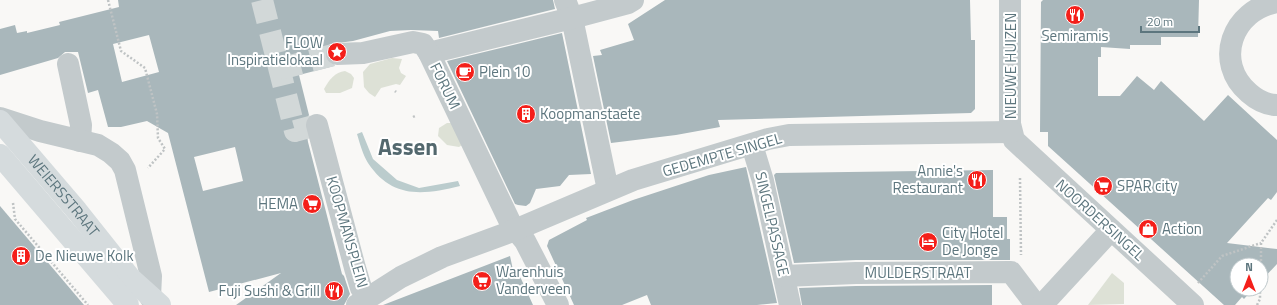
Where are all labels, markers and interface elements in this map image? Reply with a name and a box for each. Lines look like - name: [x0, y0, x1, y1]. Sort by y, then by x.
- restaurant icon: Semiramis: [1064, 4, 1086, 26]
- scale bar: [1141, 8, 1199, 34]
- text: 20 m: [1147, 12, 1173, 31]
- street label: NIEUWE HUIZEN: [999, 13, 1022, 119]
- place label: Semiramis: [1041, 24, 1109, 47]
- place label: FLOW Inspiratielokaal: [227, 31, 323, 71]
- place icon: FLOW Inspiratielokaal: [326, 41, 348, 63]
- street label: FORUM: [424, 59, 467, 113]
- place label: Plein 10: [479, 60, 530, 83]
- cafe icon: Plein 10: [454, 61, 476, 83]
- place label: Koopmanstaete: [540, 102, 640, 125]
- building icon: Koopmanstaete: [515, 103, 537, 125]
- street label: GEDEMPTE SINGEL: [659, 126, 784, 183]
- district label: Assen: [378, 129, 438, 164]
- street label: WEIERSSTRAAT: [22, 149, 105, 242]
- place label: Annie's Restaurant: [893, 159, 964, 199]
- street label: SINGELPASSAGE: [749, 169, 796, 278]
- restaurant icon: Annie's Restaurant: [966, 169, 988, 191]
- street label: KOOPMANSPLEIN: [321, 173, 374, 290]
- street label: NOORDERSINGEL: [1051, 173, 1150, 266]
- place label: SPAR city: [1117, 174, 1177, 197]
- supermarket icon: SPAR city: [1092, 175, 1114, 197]
- place label: HEMA: [258, 192, 298, 215]
- supermarket icon: HEMA: [301, 193, 323, 215]
- place label: Action: [1162, 217, 1202, 240]
- shop icon: Action: [1137, 218, 1159, 240]
- place label: City Hotel De Jonge: [942, 221, 1003, 261]
- hotel icon: City Hotel De Jonge: [917, 231, 939, 253]
- place label: De Nieuwe Kolk: [35, 244, 134, 267]
- building icon: De Nieuwe Kolk: [10, 245, 32, 267]
- north arrow: [1229, 257, 1269, 297]
- text: N: [1245, 259, 1253, 275]
- place label: Warenhuis Vanderveen: [496, 260, 571, 300]
- street label: MULDERSTRAAT: [865, 261, 972, 284]
- supermarket icon: Warenhuis Vanderveen: [471, 270, 493, 292]
- place label: Fuji Sushi & Grill: [219, 279, 320, 302]
- restaurant icon: Fuji Sushi & Grill: [323, 280, 345, 302]

